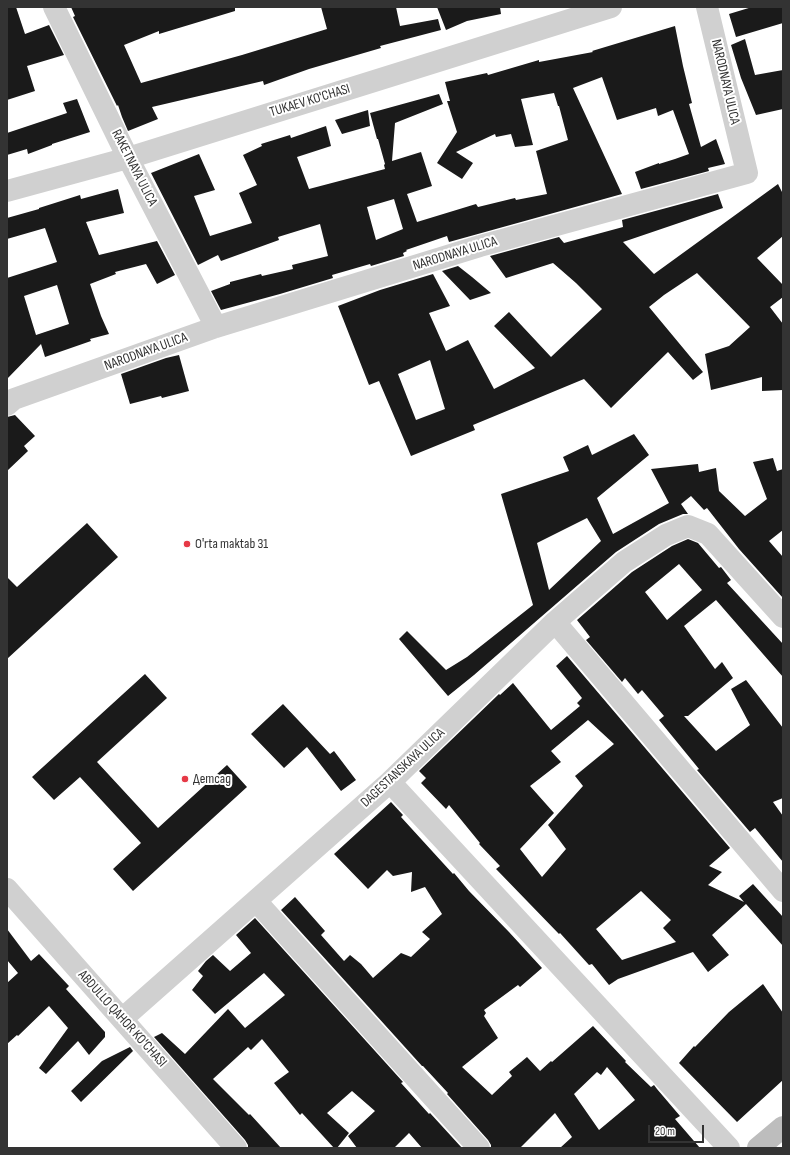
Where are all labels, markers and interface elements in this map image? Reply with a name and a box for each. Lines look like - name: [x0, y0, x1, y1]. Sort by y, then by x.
- street label: NARODNAYA ULICA: [707, 38, 743, 126]
- street label: TUKAEV KO'CHASI: [268, 81, 352, 121]
- street label: RAKETNAYA ULICA: [107, 127, 161, 209]
- street label: NARODNAYA ULICA: [411, 233, 499, 275]
- street label: NARODNAYA ULICA: [102, 329, 190, 375]
- place label: O'rta maktab 31: [195, 536, 268, 552]
- marker: O'rta maktab 31: [182, 539, 192, 549]
- street label: DAGESTANSKAYA ULICA: [358, 725, 448, 811]
- place label: Детсад: [193, 771, 231, 787]
- marker: Детсад: [180, 774, 190, 784]
- street label: ABDULLO QAHOR KO'CHASI: [74, 967, 170, 1071]
- scale bar: [650, 1117, 706, 1143]
- text: 20 m: [655, 1124, 675, 1139]

